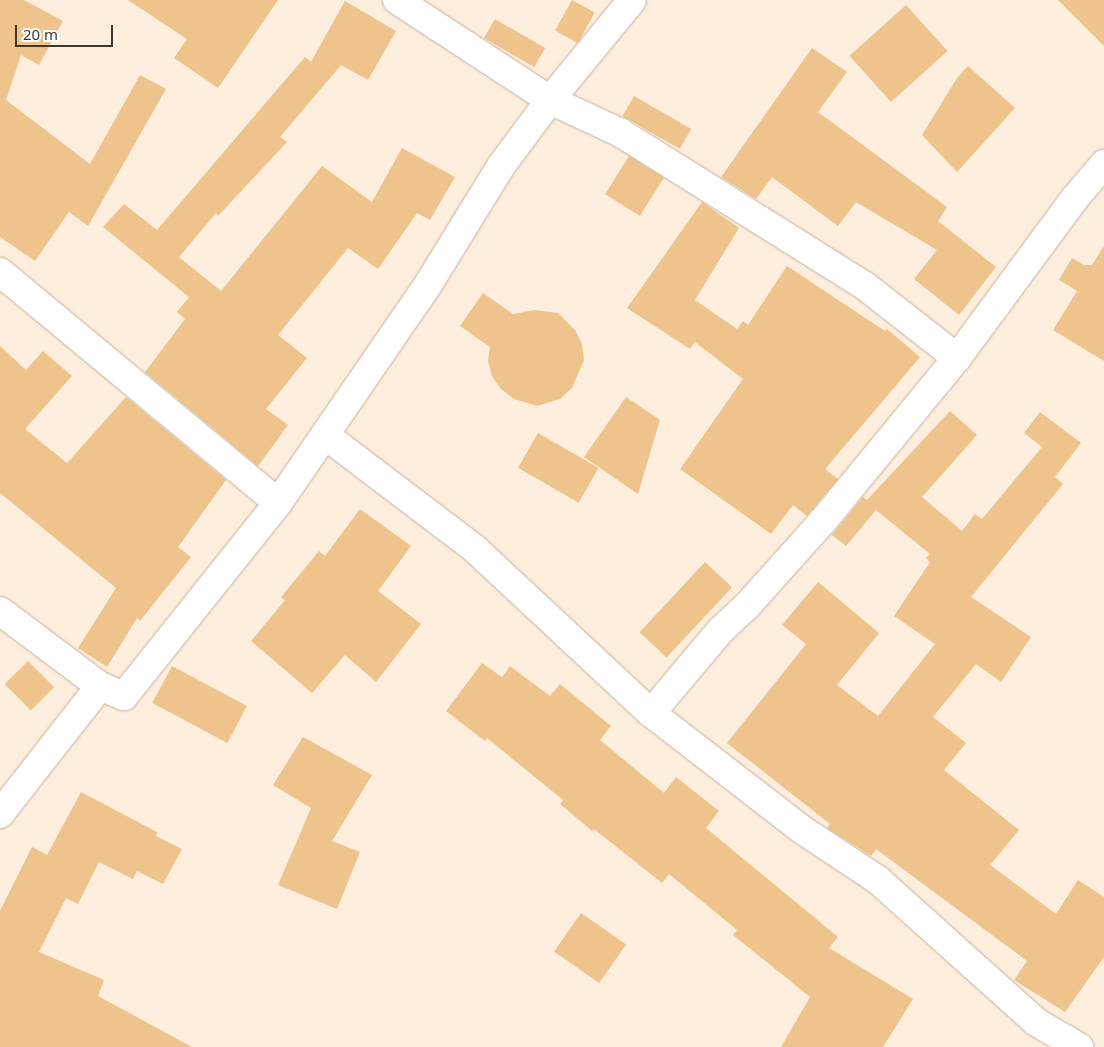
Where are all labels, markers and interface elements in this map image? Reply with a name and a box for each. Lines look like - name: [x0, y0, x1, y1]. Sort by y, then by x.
- scale bar: [18, 15, 115, 47]
- text: 20 m: [23, 24, 58, 44]

